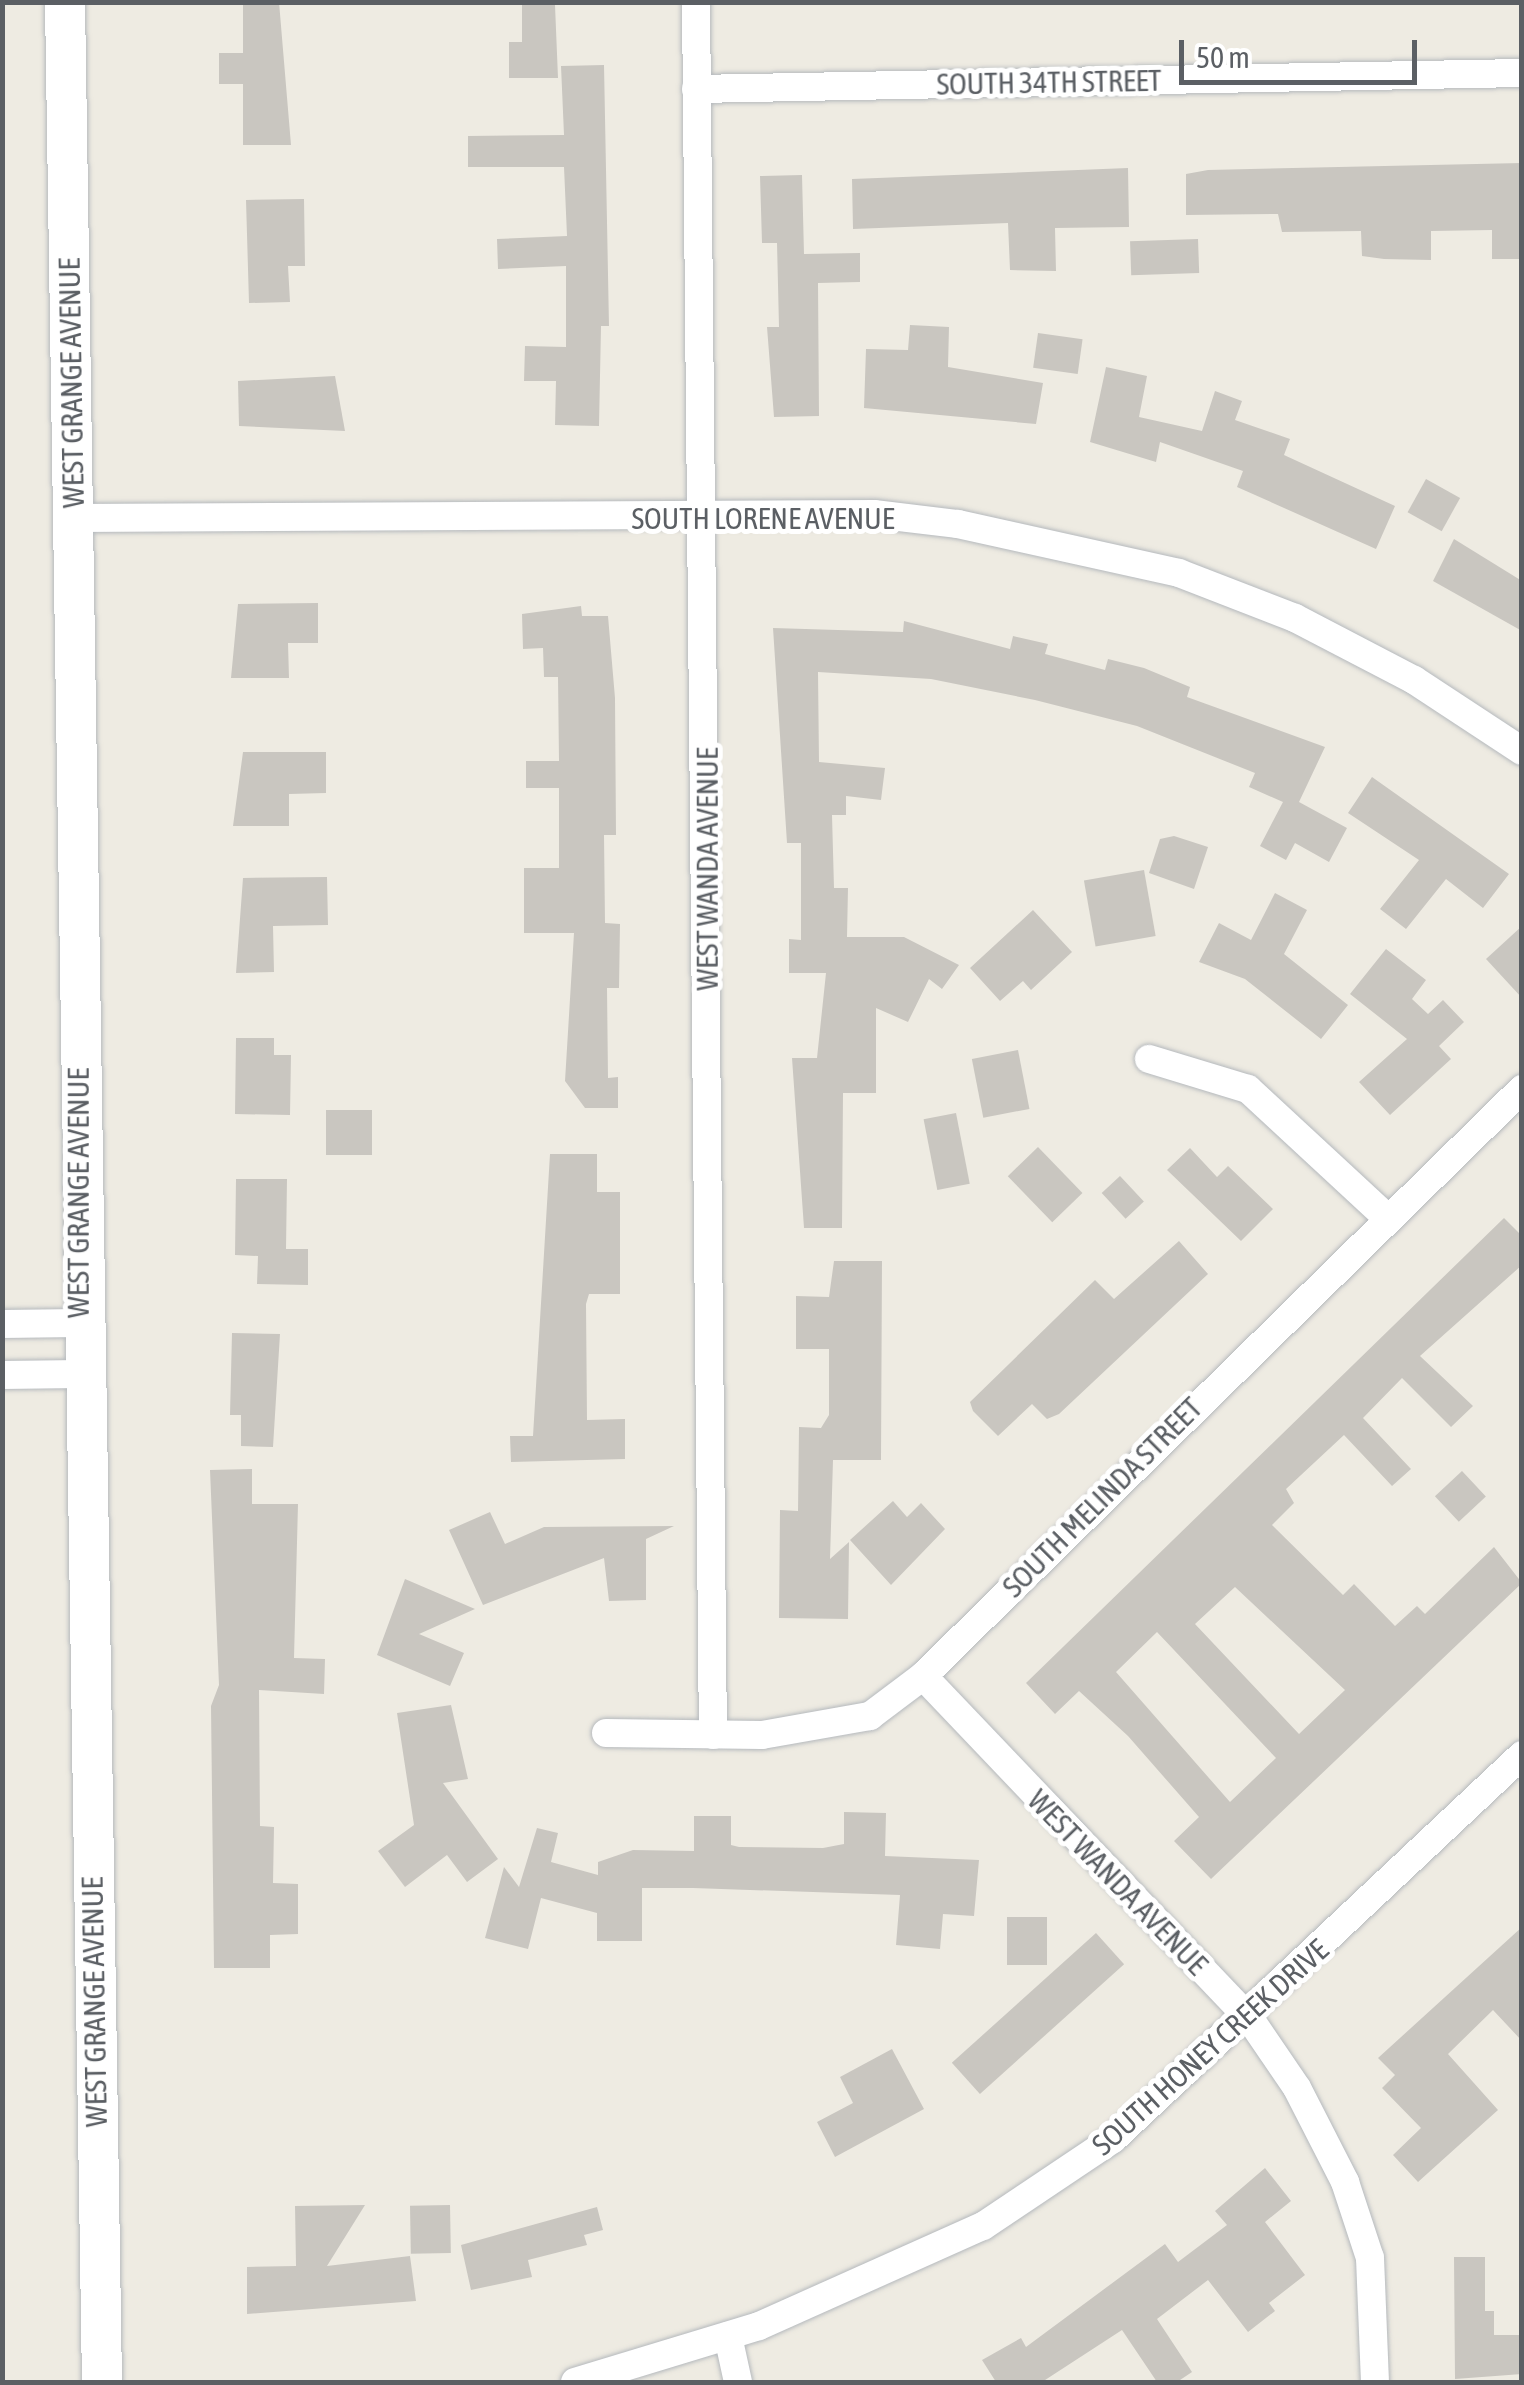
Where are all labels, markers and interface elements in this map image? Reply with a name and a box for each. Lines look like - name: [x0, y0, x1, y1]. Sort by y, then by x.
- scale bar: [1184, 20, 1422, 82]
- text: 50 m: [1196, 40, 1250, 74]
- street label: SOUTH 34TH STREET: [936, 62, 1162, 102]
- street label: WEST GRANGE AVENUE: [51, 258, 91, 508]
- street label: SOUTH LORENE AVENUE: [631, 500, 895, 536]
- street label: WEST WANDA AVENUE: [689, 747, 725, 991]
- street label: WEST GRANGE AVENUE: [60, 1068, 96, 1318]
- street label: SOUTH MELINDA STREET: [995, 1390, 1209, 1604]
- street label: WEST WANDA AVENUE: [1021, 1782, 1215, 1982]
- street label: WEST GRANGE AVENUE: [74, 1877, 114, 2127]
- street label: SOUTH HONEY CREEK DRIVE: [1085, 1932, 1335, 2162]

